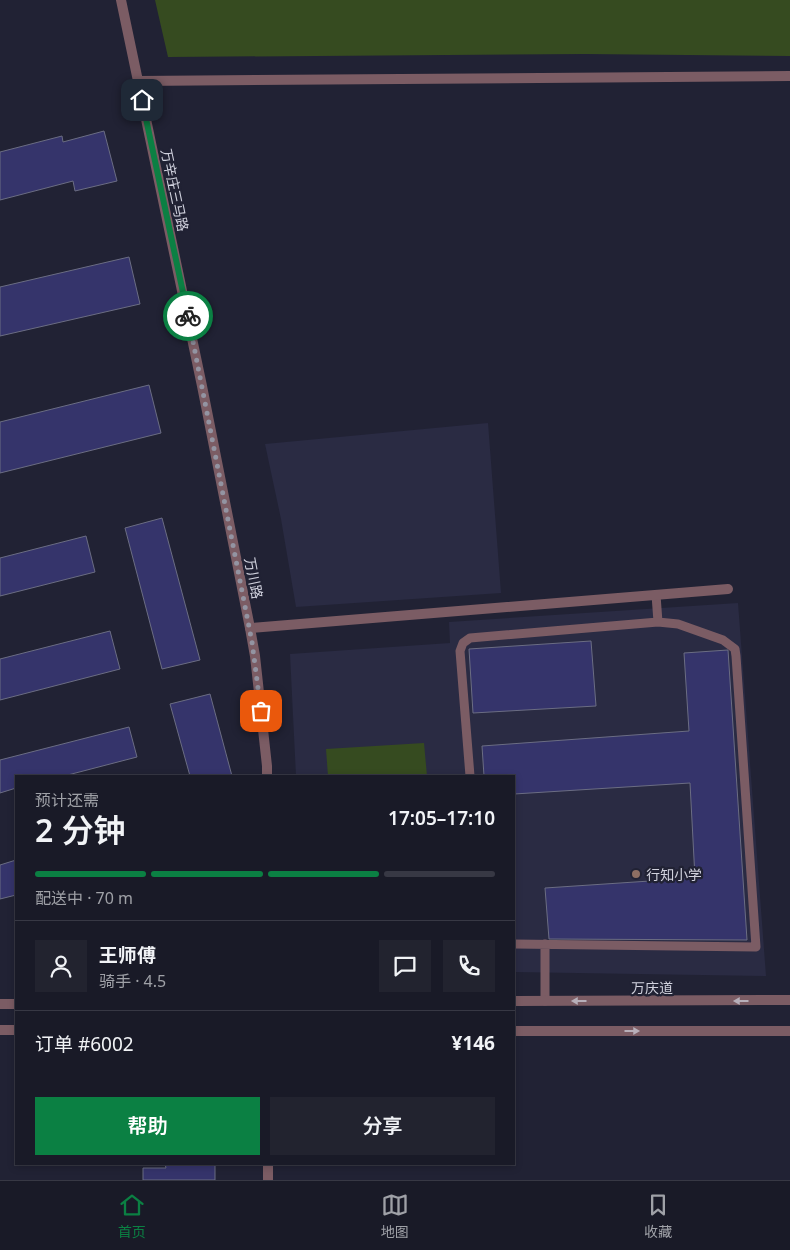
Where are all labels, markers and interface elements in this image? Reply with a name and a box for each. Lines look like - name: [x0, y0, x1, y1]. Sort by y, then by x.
- pin: [121, 79, 163, 121]
- icon: home: [128, 86, 156, 114]
- street label: 万辛庄三马路: [157, 147, 193, 233]
- courier: [163, 291, 213, 341]
- icon: bike: [174, 302, 202, 330]
- street label: 万川路: [241, 556, 267, 600]
- pin: [240, 690, 282, 732]
- icon: bag: [247, 697, 275, 725]
- text: 预计还需: [35, 789, 99, 811]
- text: 17:05–17:10: [388, 805, 495, 831]
- text: 2 分钟: [35, 808, 126, 851]
- place label: 行知小学: [646, 865, 702, 884]
- marker: 行知小学: [630, 868, 642, 880]
- text: 配送中 · 70 m: [35, 887, 133, 909]
- button: person: [35, 940, 87, 992]
- button: chat: [379, 940, 431, 992]
- button: phone: [443, 940, 495, 992]
- text: 王师傅: [99, 942, 156, 968]
- text: 骑手 · 4.5: [99, 970, 166, 992]
- street label: 万庆道: [631, 978, 673, 997]
- one-way arrow: [571, 997, 587, 1005]
- one-way arrow: [733, 997, 749, 1005]
- one-way arrow: [625, 1027, 641, 1035]
- text: ¥146: [452, 1030, 495, 1056]
- text: 订单 #6002: [35, 1031, 134, 1057]
- button: 帮助: [35, 1097, 260, 1155]
- button: 分享: [270, 1097, 495, 1155]
- tab: 首页: [118, 1191, 146, 1241]
- tab: 地图: [381, 1191, 409, 1241]
- tab: 收藏: [644, 1191, 672, 1241]

